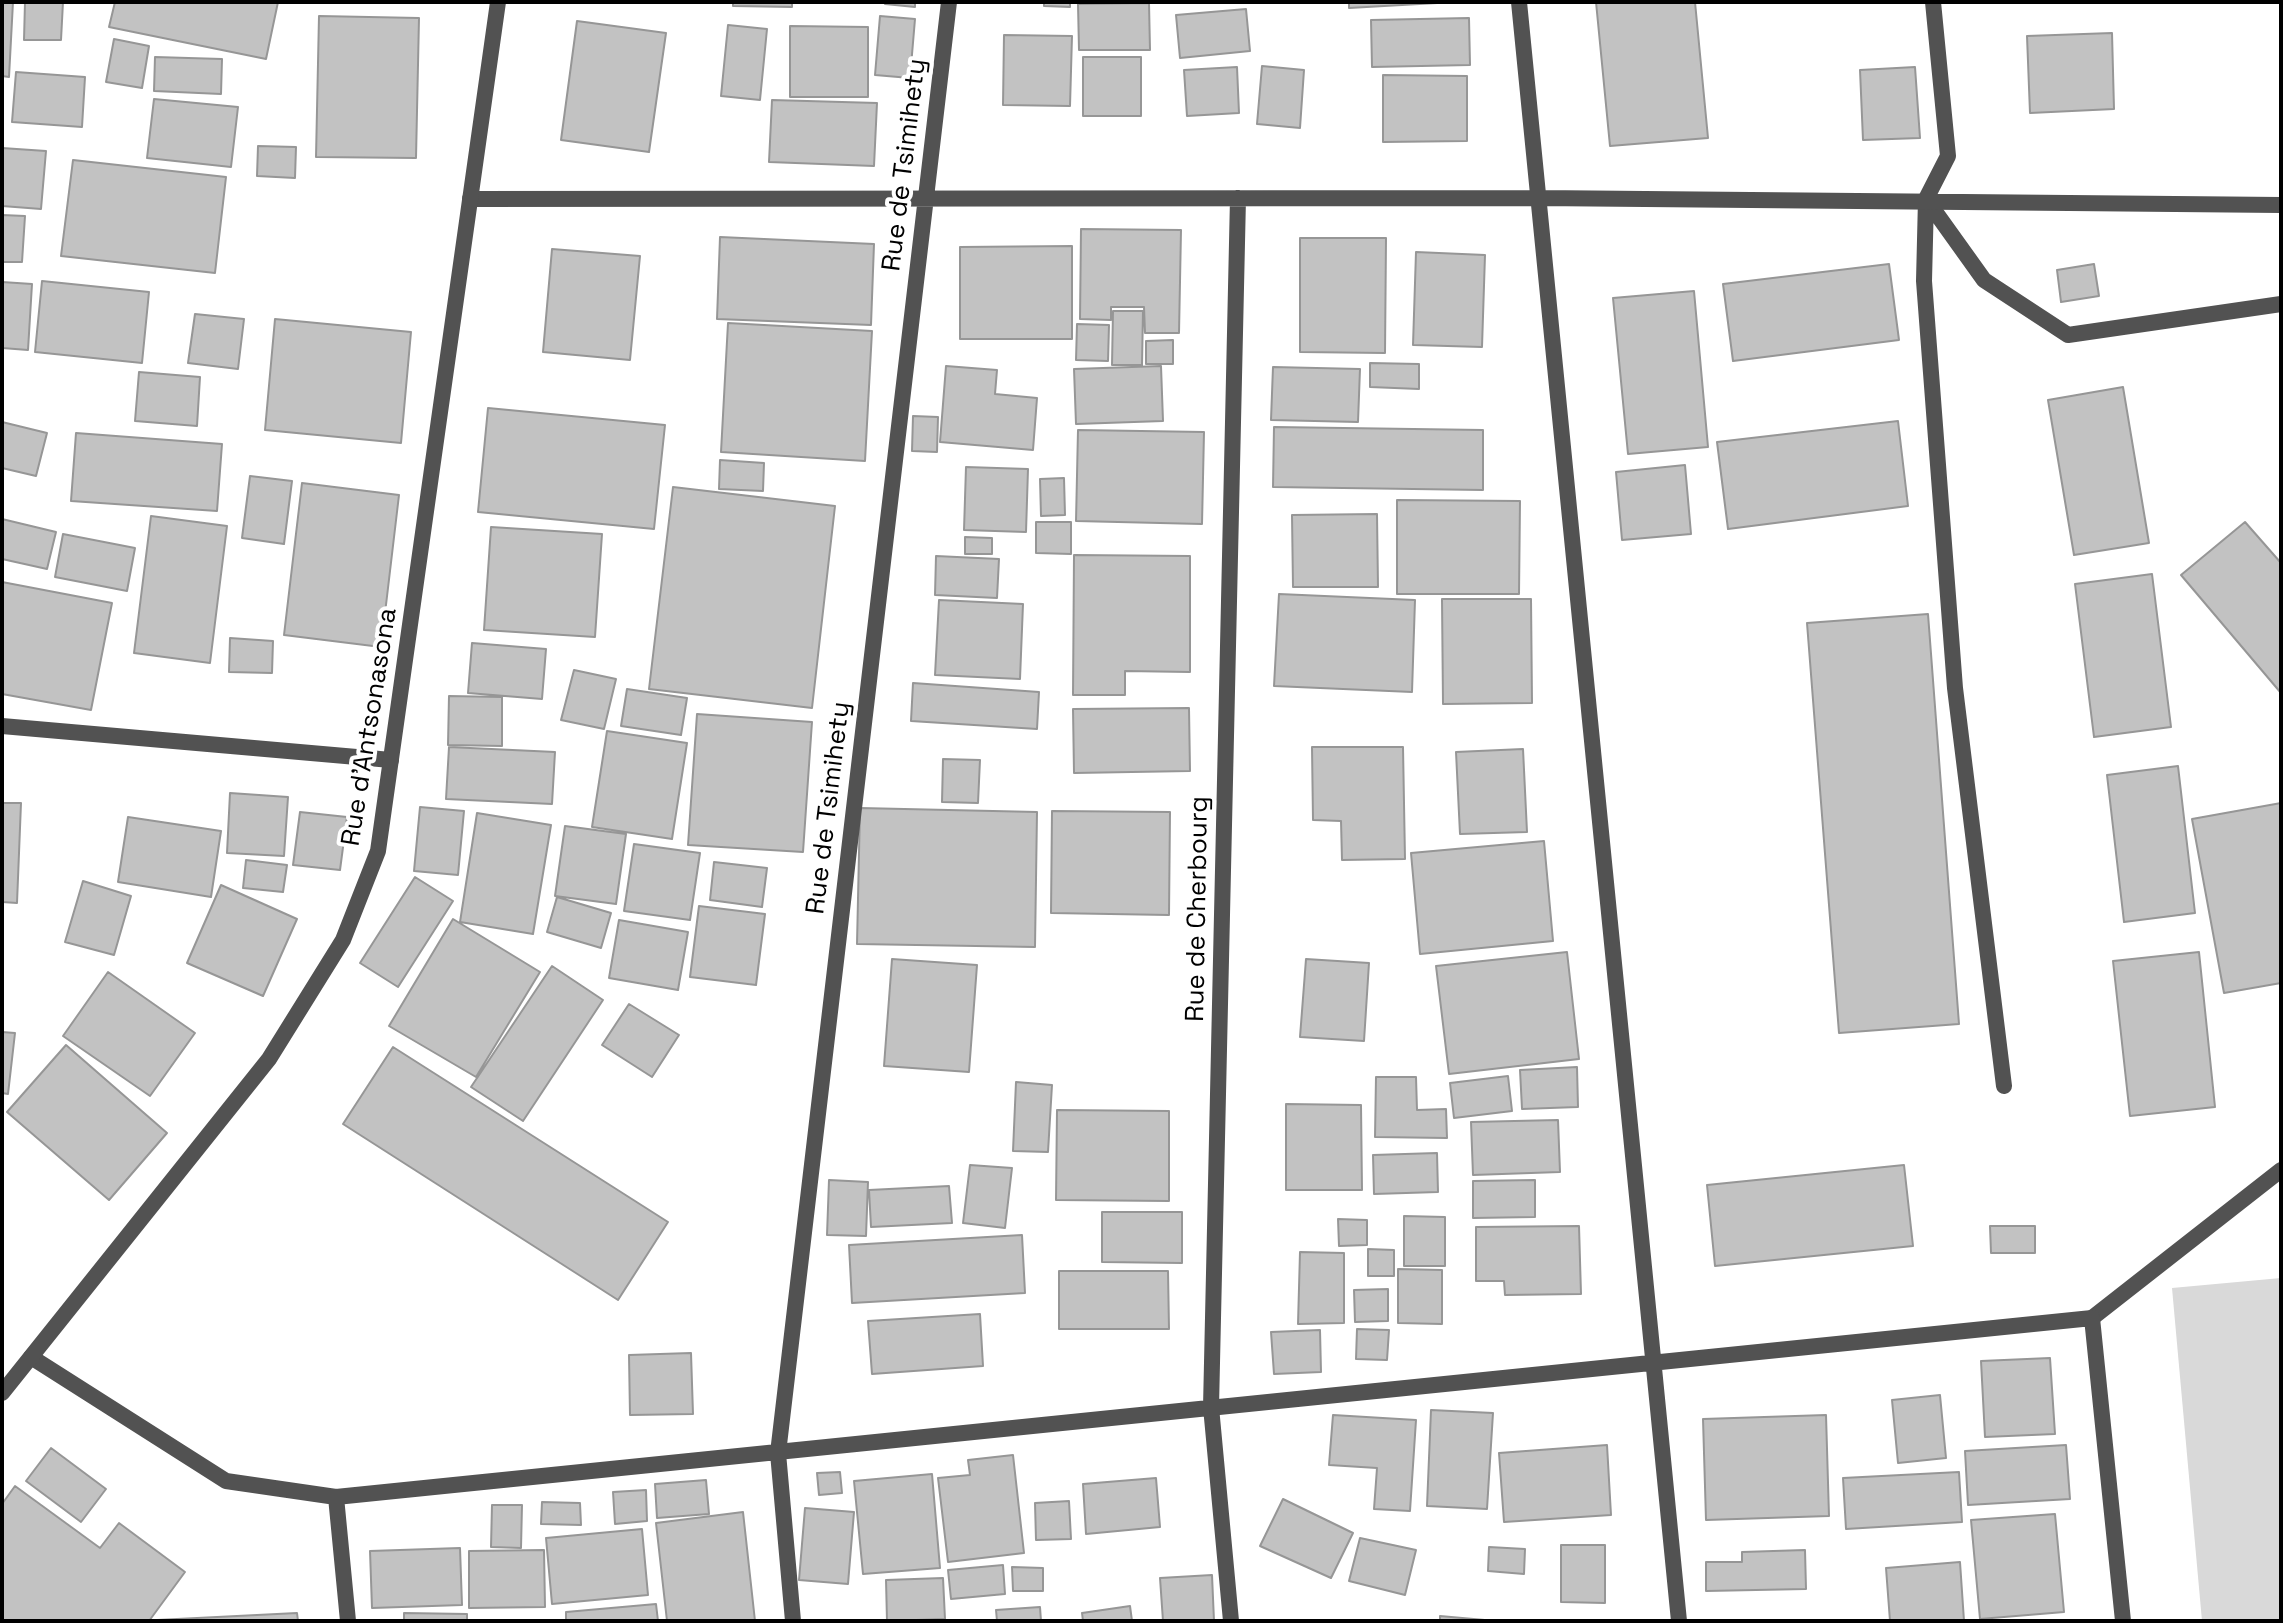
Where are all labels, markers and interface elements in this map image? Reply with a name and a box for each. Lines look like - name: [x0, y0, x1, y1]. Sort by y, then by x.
- street label: Rue de Tsimihety: [876, 57, 934, 273]
- street label: Rue d'Antsonasona: [336, 606, 404, 848]
- street label: Rue de Tsimihety: [800, 700, 858, 916]
- street label: Rue de Cherbourg: [1180, 796, 1216, 1022]

